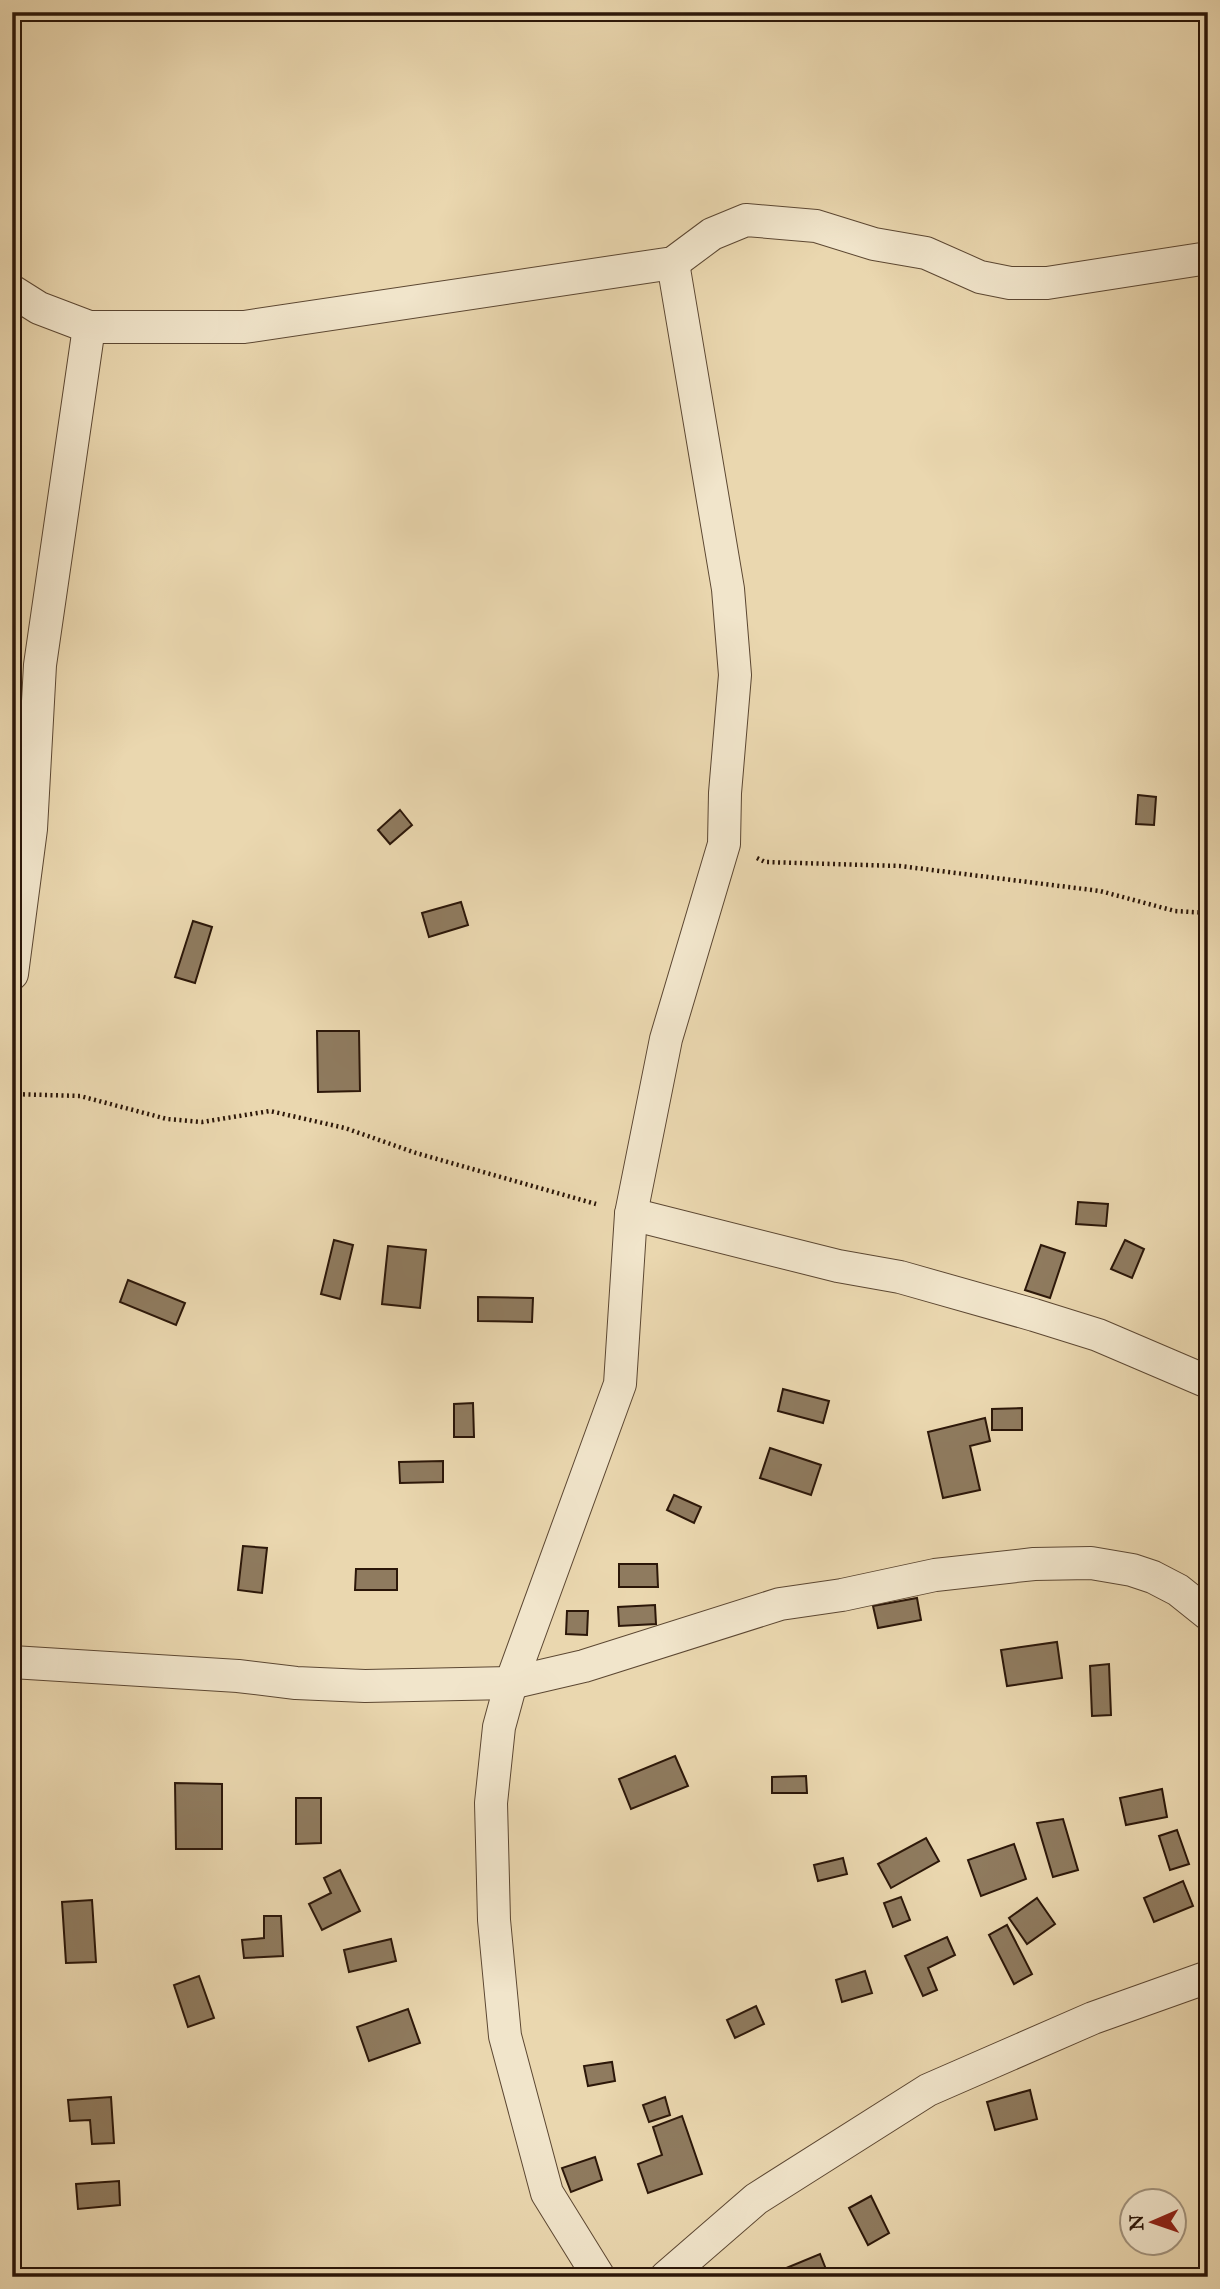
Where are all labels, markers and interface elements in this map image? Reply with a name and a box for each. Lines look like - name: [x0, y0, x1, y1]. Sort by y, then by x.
- north arrow: [1118, 2188, 1188, 2258]
- text: N: [1125, 2214, 1148, 2231]

